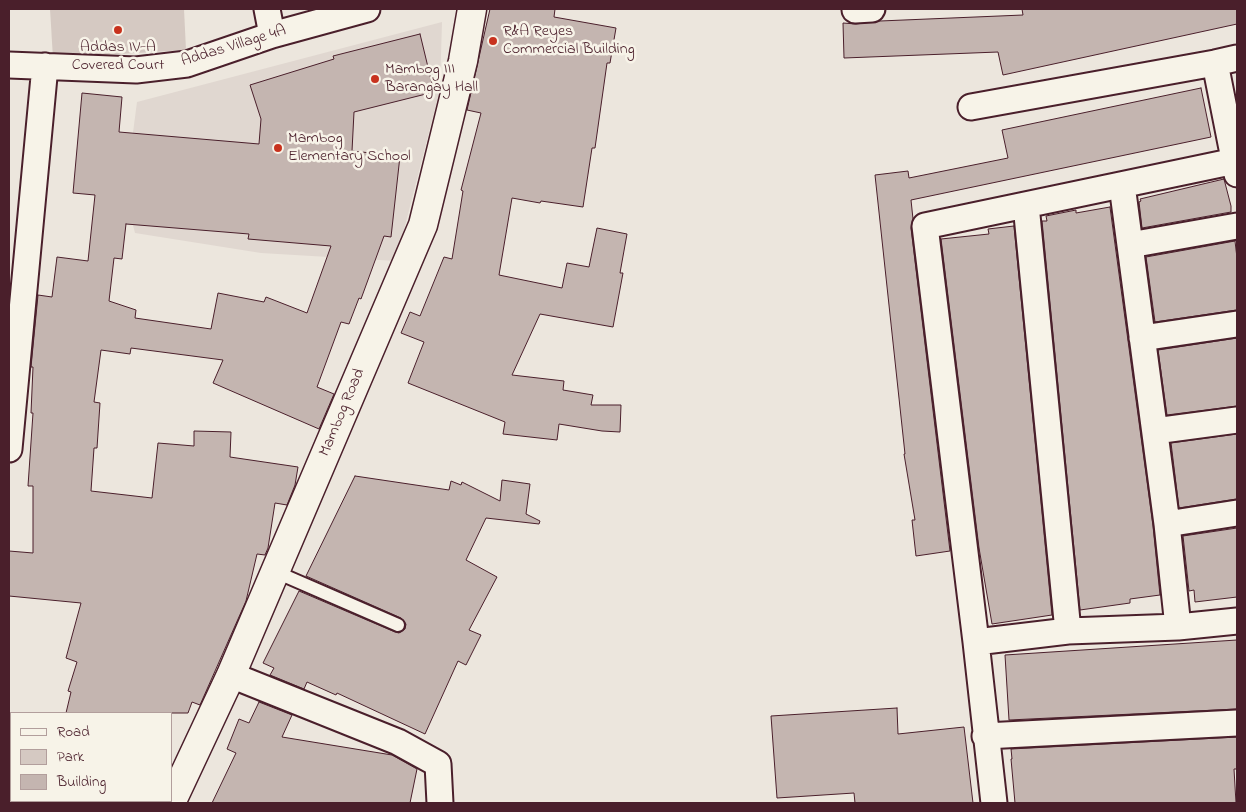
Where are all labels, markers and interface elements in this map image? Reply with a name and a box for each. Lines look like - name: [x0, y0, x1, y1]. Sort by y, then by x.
- street label: Addas Village 4A: [179, 22, 289, 72]
- place label: R&A Reyes Commercial Building: [503, 22, 635, 60]
- marker: Addas IV-A Covered Court: [112, 24, 124, 36]
- marker: R&A Reyes Commercial Building: [487, 35, 499, 47]
- place label: Addas IV-A Covered Court: [72, 38, 164, 76]
- place label: Mambog III Barangay Hall: [385, 60, 478, 98]
- marker: Mambog III Barangay Hall: [369, 73, 381, 85]
- place label: Mambog Elementary School: [288, 129, 411, 167]
- marker: Mambog Elementary School: [272, 142, 284, 154]
- street label: Mambog Road: [316, 366, 370, 460]
- legend: [10, 712, 172, 802]
- text: Road: [57, 721, 90, 743]
- text: Park: [57, 746, 84, 768]
- text: Building: [57, 771, 106, 793]

